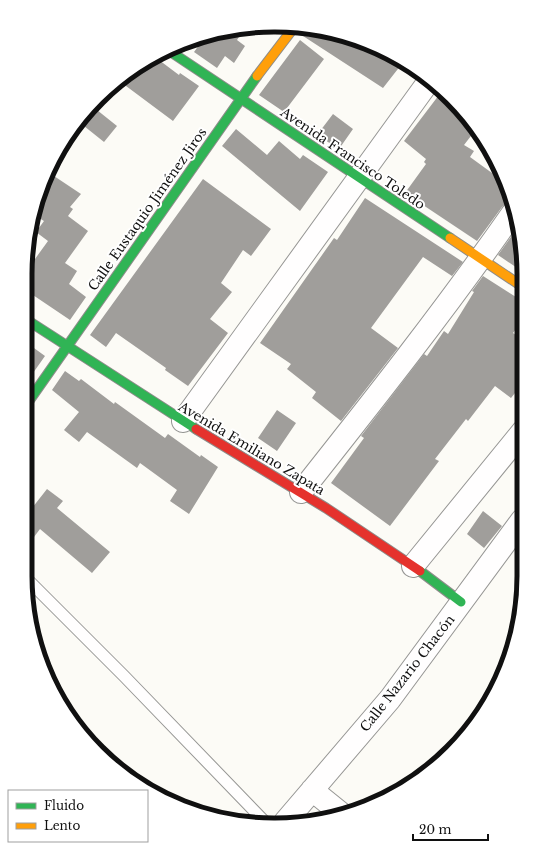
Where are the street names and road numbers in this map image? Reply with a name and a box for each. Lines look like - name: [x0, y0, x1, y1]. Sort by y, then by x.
- street label: Avenida Francisco Toledo: [276, 103, 428, 213]
- street label: Calle Eustaquio Jiménez Jiros: [84, 124, 210, 294]
- street label: Avenida Emiliano Zapata: [175, 397, 329, 499]
- street label: Calle Nazario Chacón: [356, 611, 458, 735]

